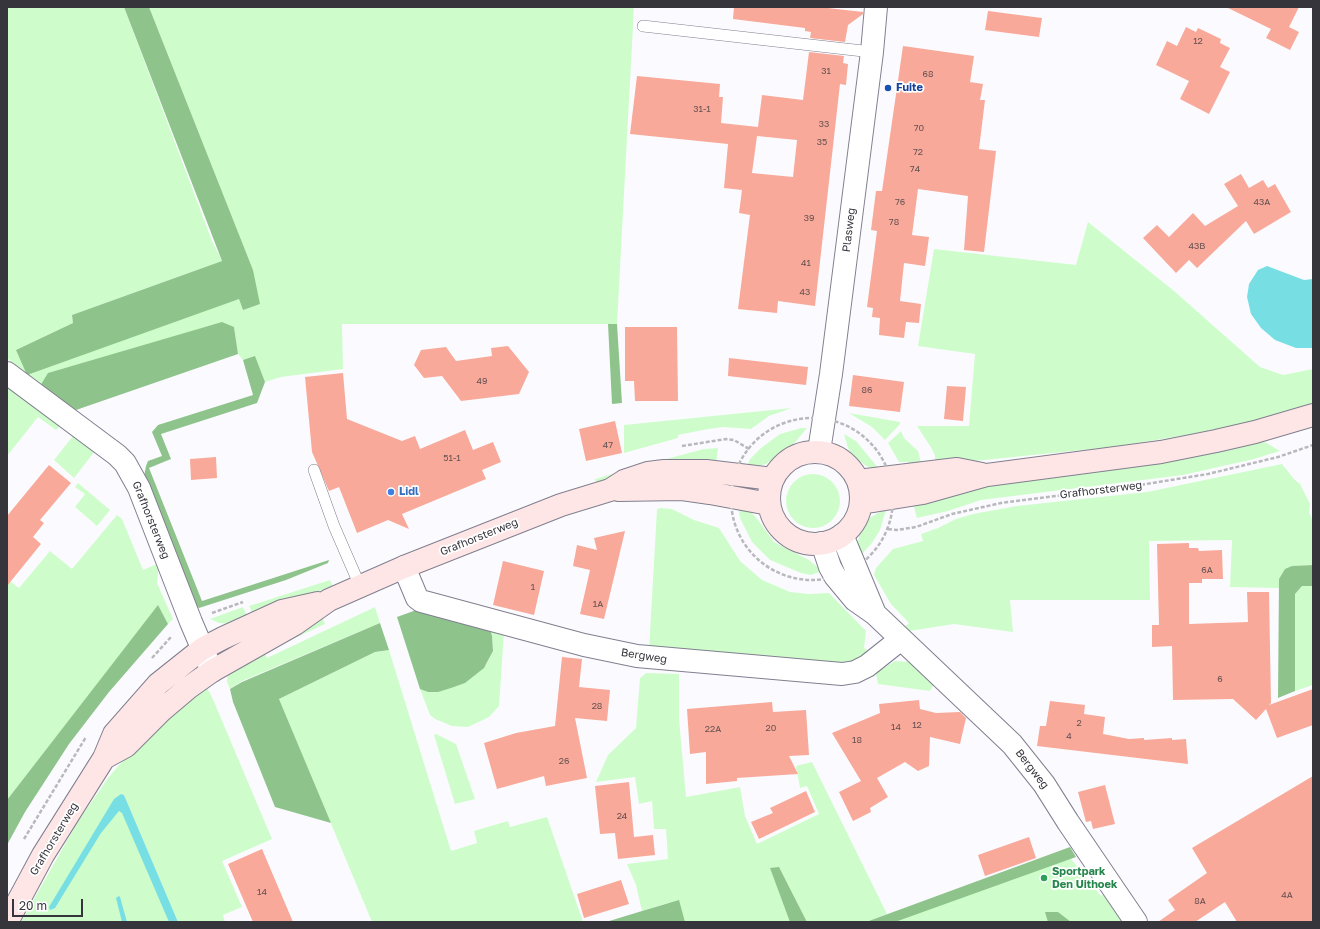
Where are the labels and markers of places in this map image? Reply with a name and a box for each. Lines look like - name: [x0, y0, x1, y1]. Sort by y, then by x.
- place label: Fuite: [896, 81, 923, 95]
- marker: Fuite: [883, 83, 893, 93]
- place label: Lidl: [399, 485, 419, 499]
- marker: Lidl: [386, 487, 396, 497]
- place label: Sportpark Den Uithoek: [1052, 865, 1117, 891]
- marker: Sportpark Den Uithoek: [1039, 873, 1049, 883]

